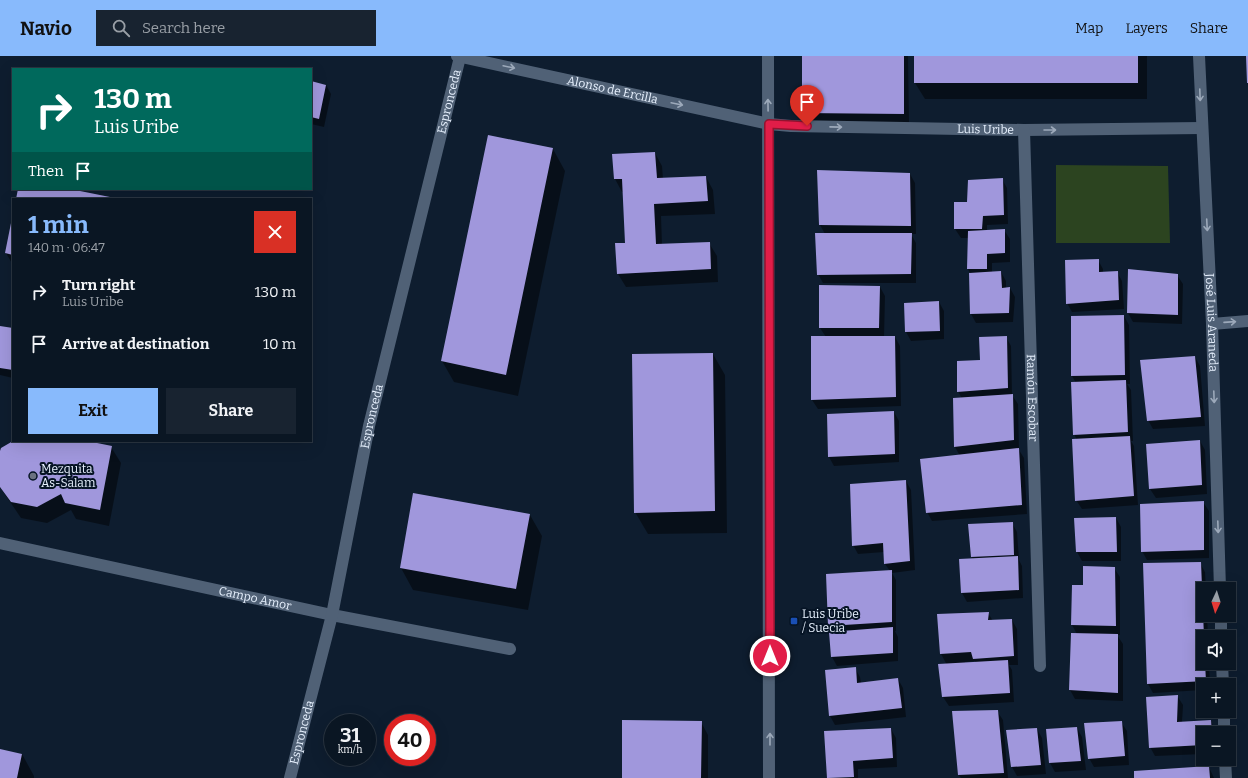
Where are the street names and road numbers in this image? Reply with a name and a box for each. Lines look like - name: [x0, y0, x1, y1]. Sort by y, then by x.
- street label: Espronceda: [434, 68, 464, 135]
- street label: Alonso de Ercilla: [566, 73, 660, 107]
- street label: Luis Uribe: [957, 122, 1014, 137]
- street label: José Luis Araneda: [1203, 272, 1220, 373]
- street label: Ramón Escobar: [1024, 354, 1040, 442]
- street label: Espronceda: [358, 382, 386, 450]
- street label: Campo Amor: [217, 584, 293, 613]
- street label: Espronceda: [287, 698, 317, 766]

